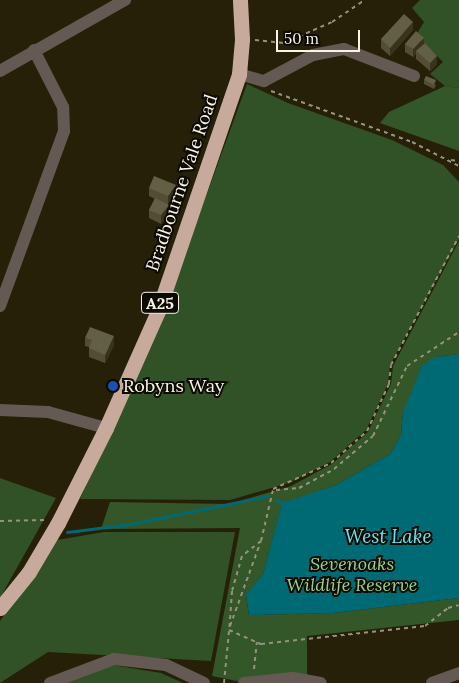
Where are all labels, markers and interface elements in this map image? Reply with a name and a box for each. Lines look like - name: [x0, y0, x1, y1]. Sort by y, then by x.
- scale bar: [279, 20, 363, 52]
- text: 50 m: [284, 29, 319, 48]
- street label: Bradbourne Vale Road: [142, 92, 222, 274]
- road number: A25: [140, 290, 180, 316]
- place label: Robyns Way: [123, 375, 224, 397]
- marker: Robyns Way: [107, 380, 119, 392]
- water label: West Lake: [344, 526, 432, 548]
- park label: Sevenoaks Wildlife Reserve: [287, 554, 417, 596]

